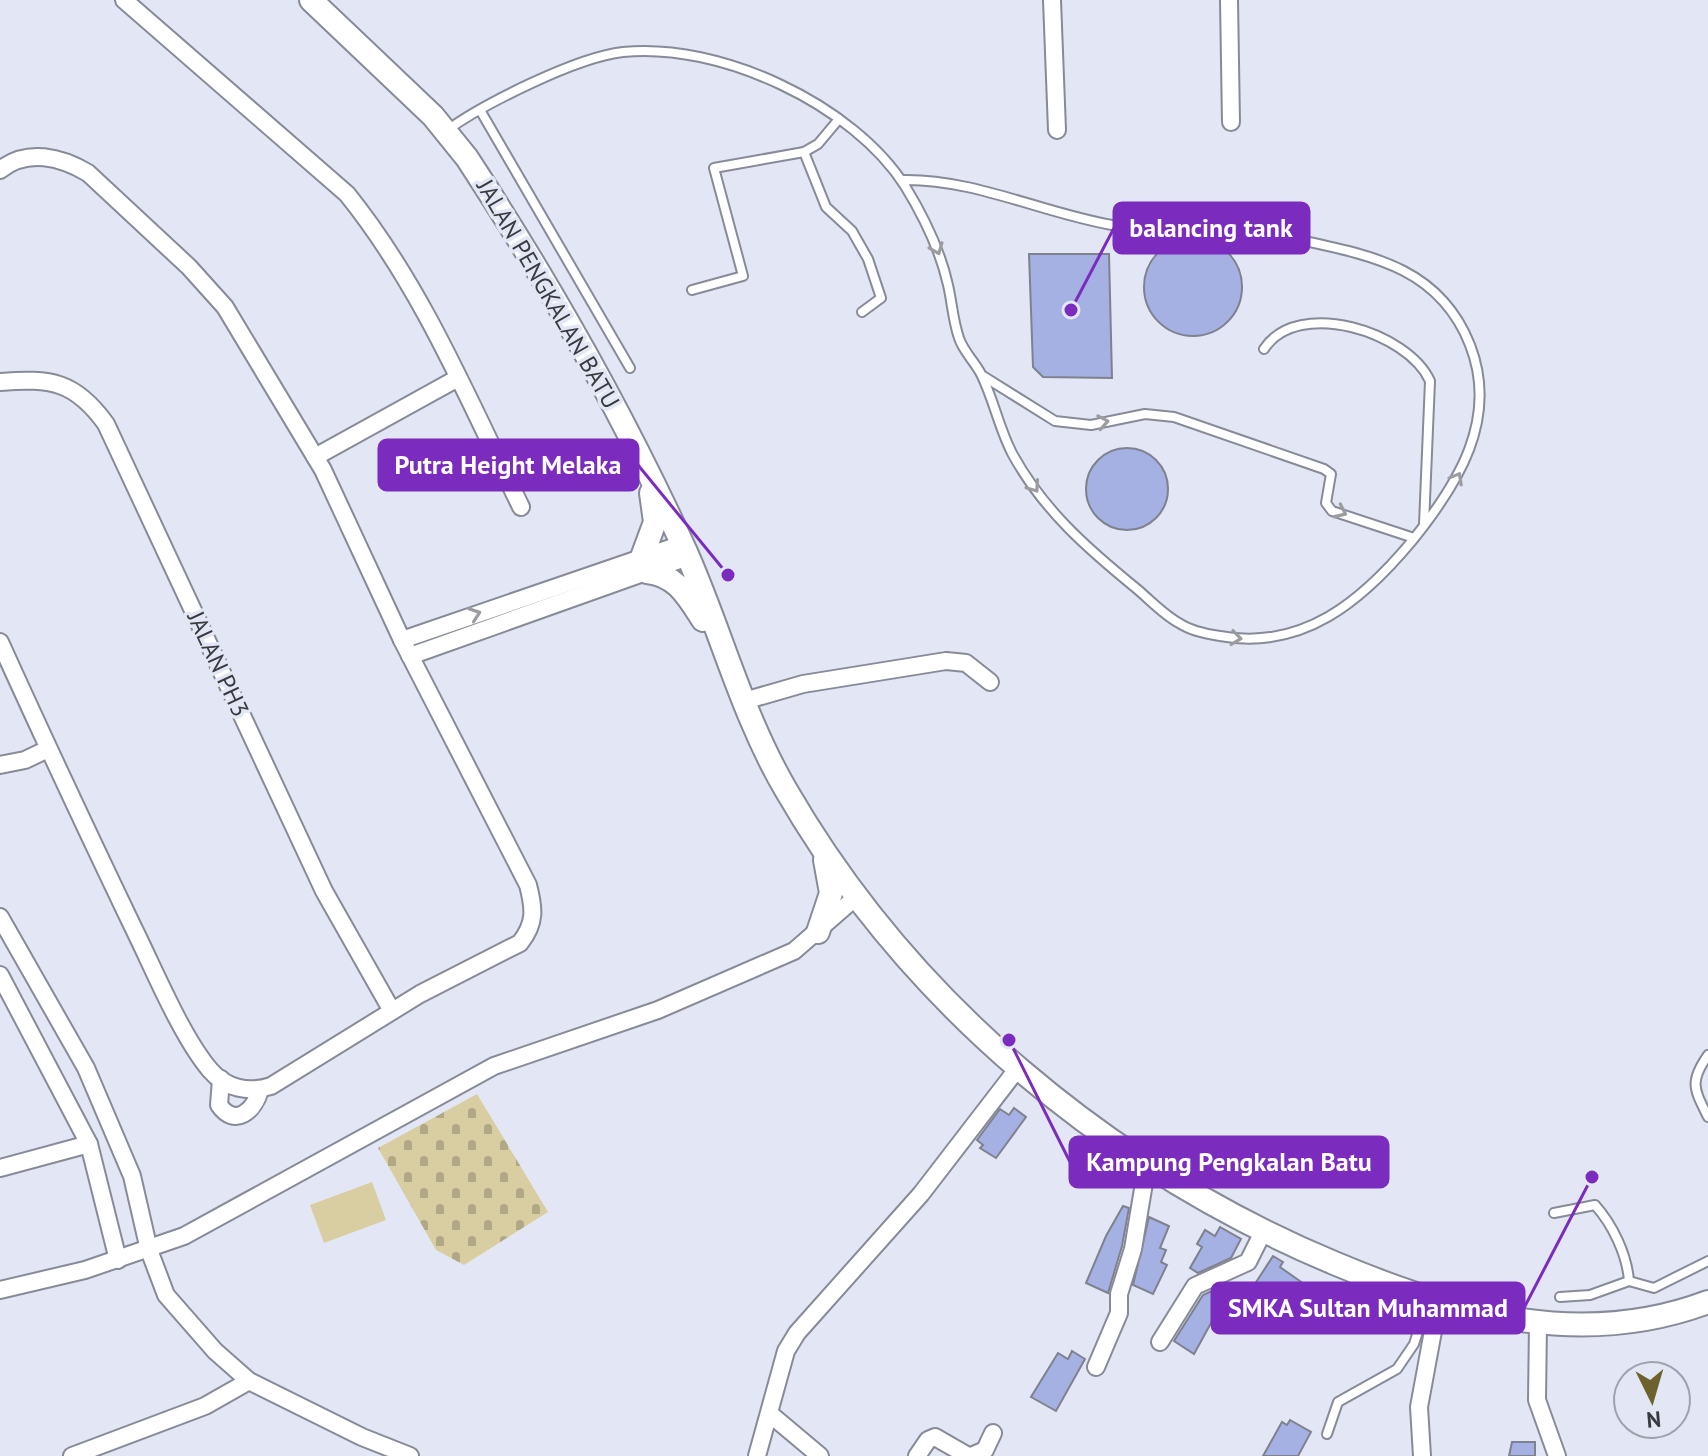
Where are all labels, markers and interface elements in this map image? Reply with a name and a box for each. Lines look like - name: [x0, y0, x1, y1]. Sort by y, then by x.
- street label: JALAN PENGKALAN BATU: [470, 173, 627, 414]
- callout: balancing tank: [1114, 203, 1309, 253]
- text: balancing tank: [1129, 211, 1293, 244]
- one-way arrow: [927, 241, 943, 255]
- one-way arrow: [1096, 415, 1109, 432]
- callout: Putra Height Melaka: [379, 440, 638, 490]
- text: Putra Height Melaka: [395, 448, 621, 481]
- one-way arrow: [1447, 473, 1463, 487]
- one-way arrow: [1024, 478, 1039, 493]
- one-way arrow: [1332, 503, 1347, 519]
- street label: JALAN PH3: [180, 605, 256, 721]
- one-way arrow: [468, 607, 482, 624]
- one-way arrow: [1229, 629, 1243, 646]
- callout: Kampung Pengkalan Batu: [1070, 1137, 1388, 1187]
- text: Kampung Pengkalan Batu: [1086, 1145, 1372, 1178]
- callout: SMKA Sultan Muhammad: [1212, 1283, 1524, 1333]
- text: SMKA Sultan Muhammad: [1228, 1291, 1508, 1324]
- north arrow: [1612, 1360, 1692, 1440]
- text: N: [1645, 1405, 1662, 1435]

